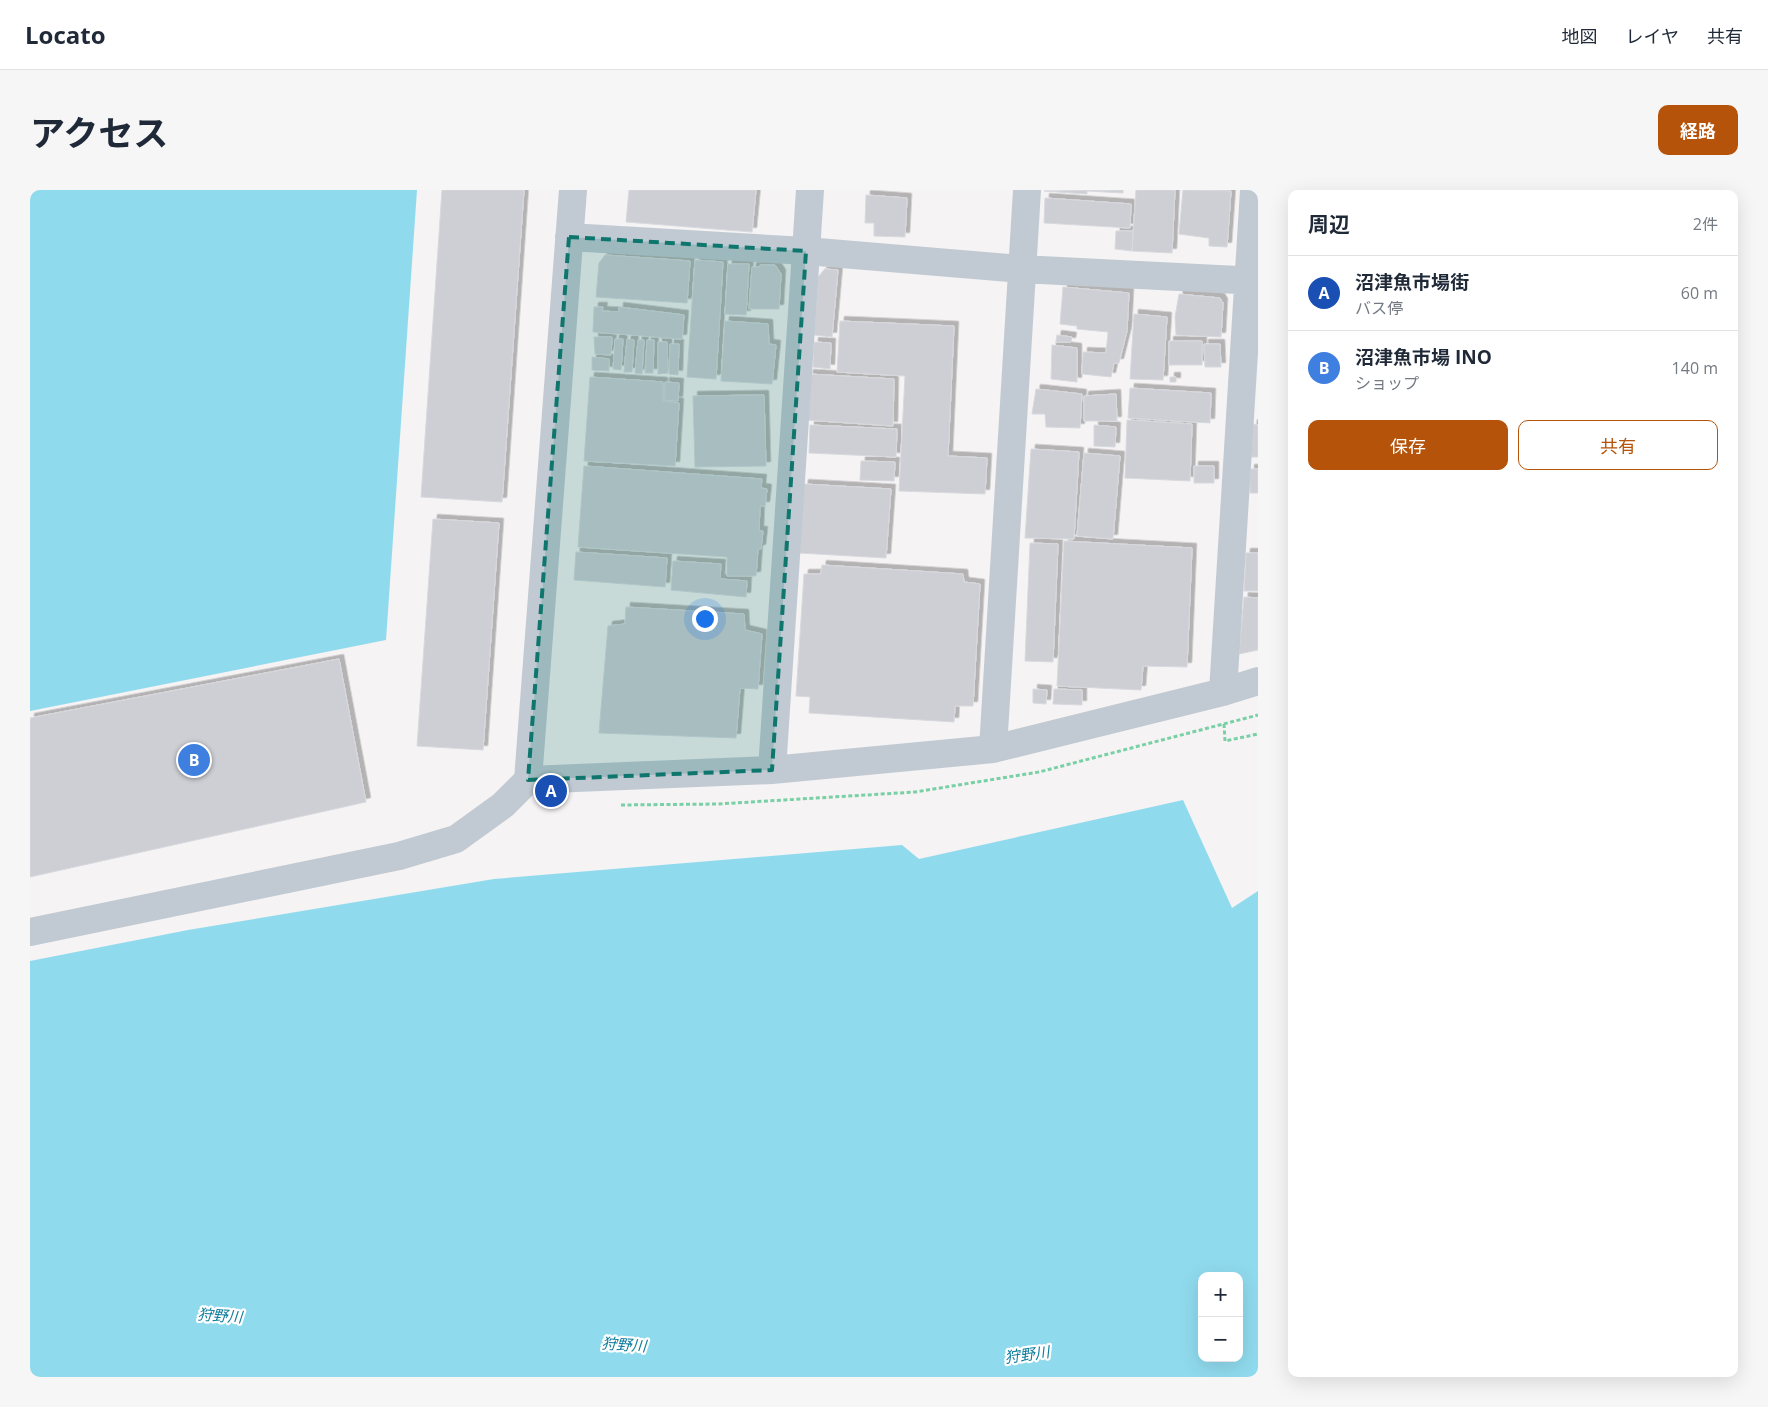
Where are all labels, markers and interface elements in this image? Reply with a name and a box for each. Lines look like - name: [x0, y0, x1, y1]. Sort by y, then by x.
- text: Locato: [25, 18, 106, 51]
- text: 地図: [1562, 24, 1598, 48]
- text: レイヤ: [1626, 24, 1679, 48]
- text: 共有: [1707, 24, 1743, 48]
- button: 経路: [1658, 105, 1738, 155]
- text: アクセス: [30, 109, 168, 156]
- text: 周辺: [1308, 210, 1350, 238]
- text: 2件: [1693, 213, 1718, 235]
- text: 沼津魚市場街: [1355, 269, 1469, 295]
- text: A: [1318, 282, 1330, 304]
- text: 60 m: [1681, 282, 1718, 304]
- text: バス停: [1355, 297, 1403, 319]
- text: 沼津魚市場 INO: [1355, 344, 1492, 370]
- text: B: [1319, 357, 1329, 379]
- text: 140 m: [1672, 357, 1718, 379]
- text: ショップ: [1355, 372, 1419, 394]
- button: 保存: [1308, 420, 1508, 470]
- button: 共有: [1518, 420, 1718, 470]
- your location: [692, 606, 718, 632]
- pin: B: [178, 741, 210, 779]
- pin: A: [535, 772, 567, 810]
- map controls: [1198, 1272, 1243, 1362]
- button: +: [1198, 1272, 1243, 1317]
- water label: 狩野川: [197, 1303, 245, 1327]
- button: −: [1198, 1317, 1243, 1362]
- water label: 狩野川: [601, 1332, 649, 1356]
- water label: 狩野川: [1003, 1341, 1053, 1367]

